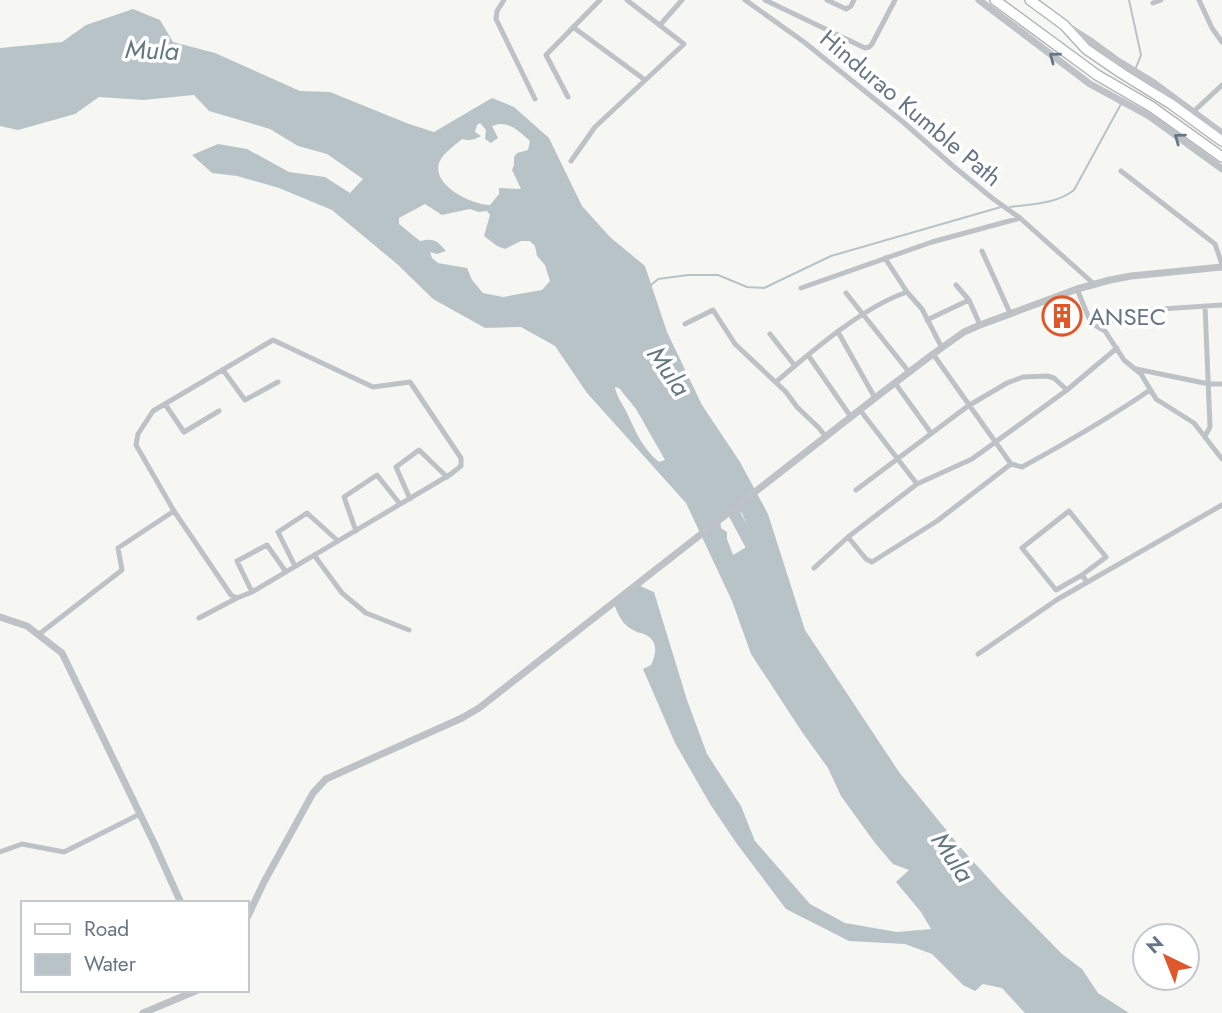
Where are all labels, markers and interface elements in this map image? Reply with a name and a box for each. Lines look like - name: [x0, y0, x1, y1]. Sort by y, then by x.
- street label: Hindurao Kumble Path: [813, 21, 1009, 195]
- water label: Mula: [124, 30, 180, 70]
- one-way arrow: [1050, 52, 1062, 65]
- one-way arrow: [1174, 134, 1186, 146]
- building icon: ANSEC: [1041, 295, 1083, 337]
- place label: ANSEC: [1089, 299, 1166, 334]
- water label: Mula: [638, 338, 700, 404]
- water label: Mula: [922, 824, 984, 890]
- legend: [21, 901, 248, 992]
- text: Road: [84, 914, 129, 944]
- north arrow: [1131, 922, 1201, 992]
- text: N: [1140, 930, 1169, 960]
- text: Water: [84, 949, 137, 979]

